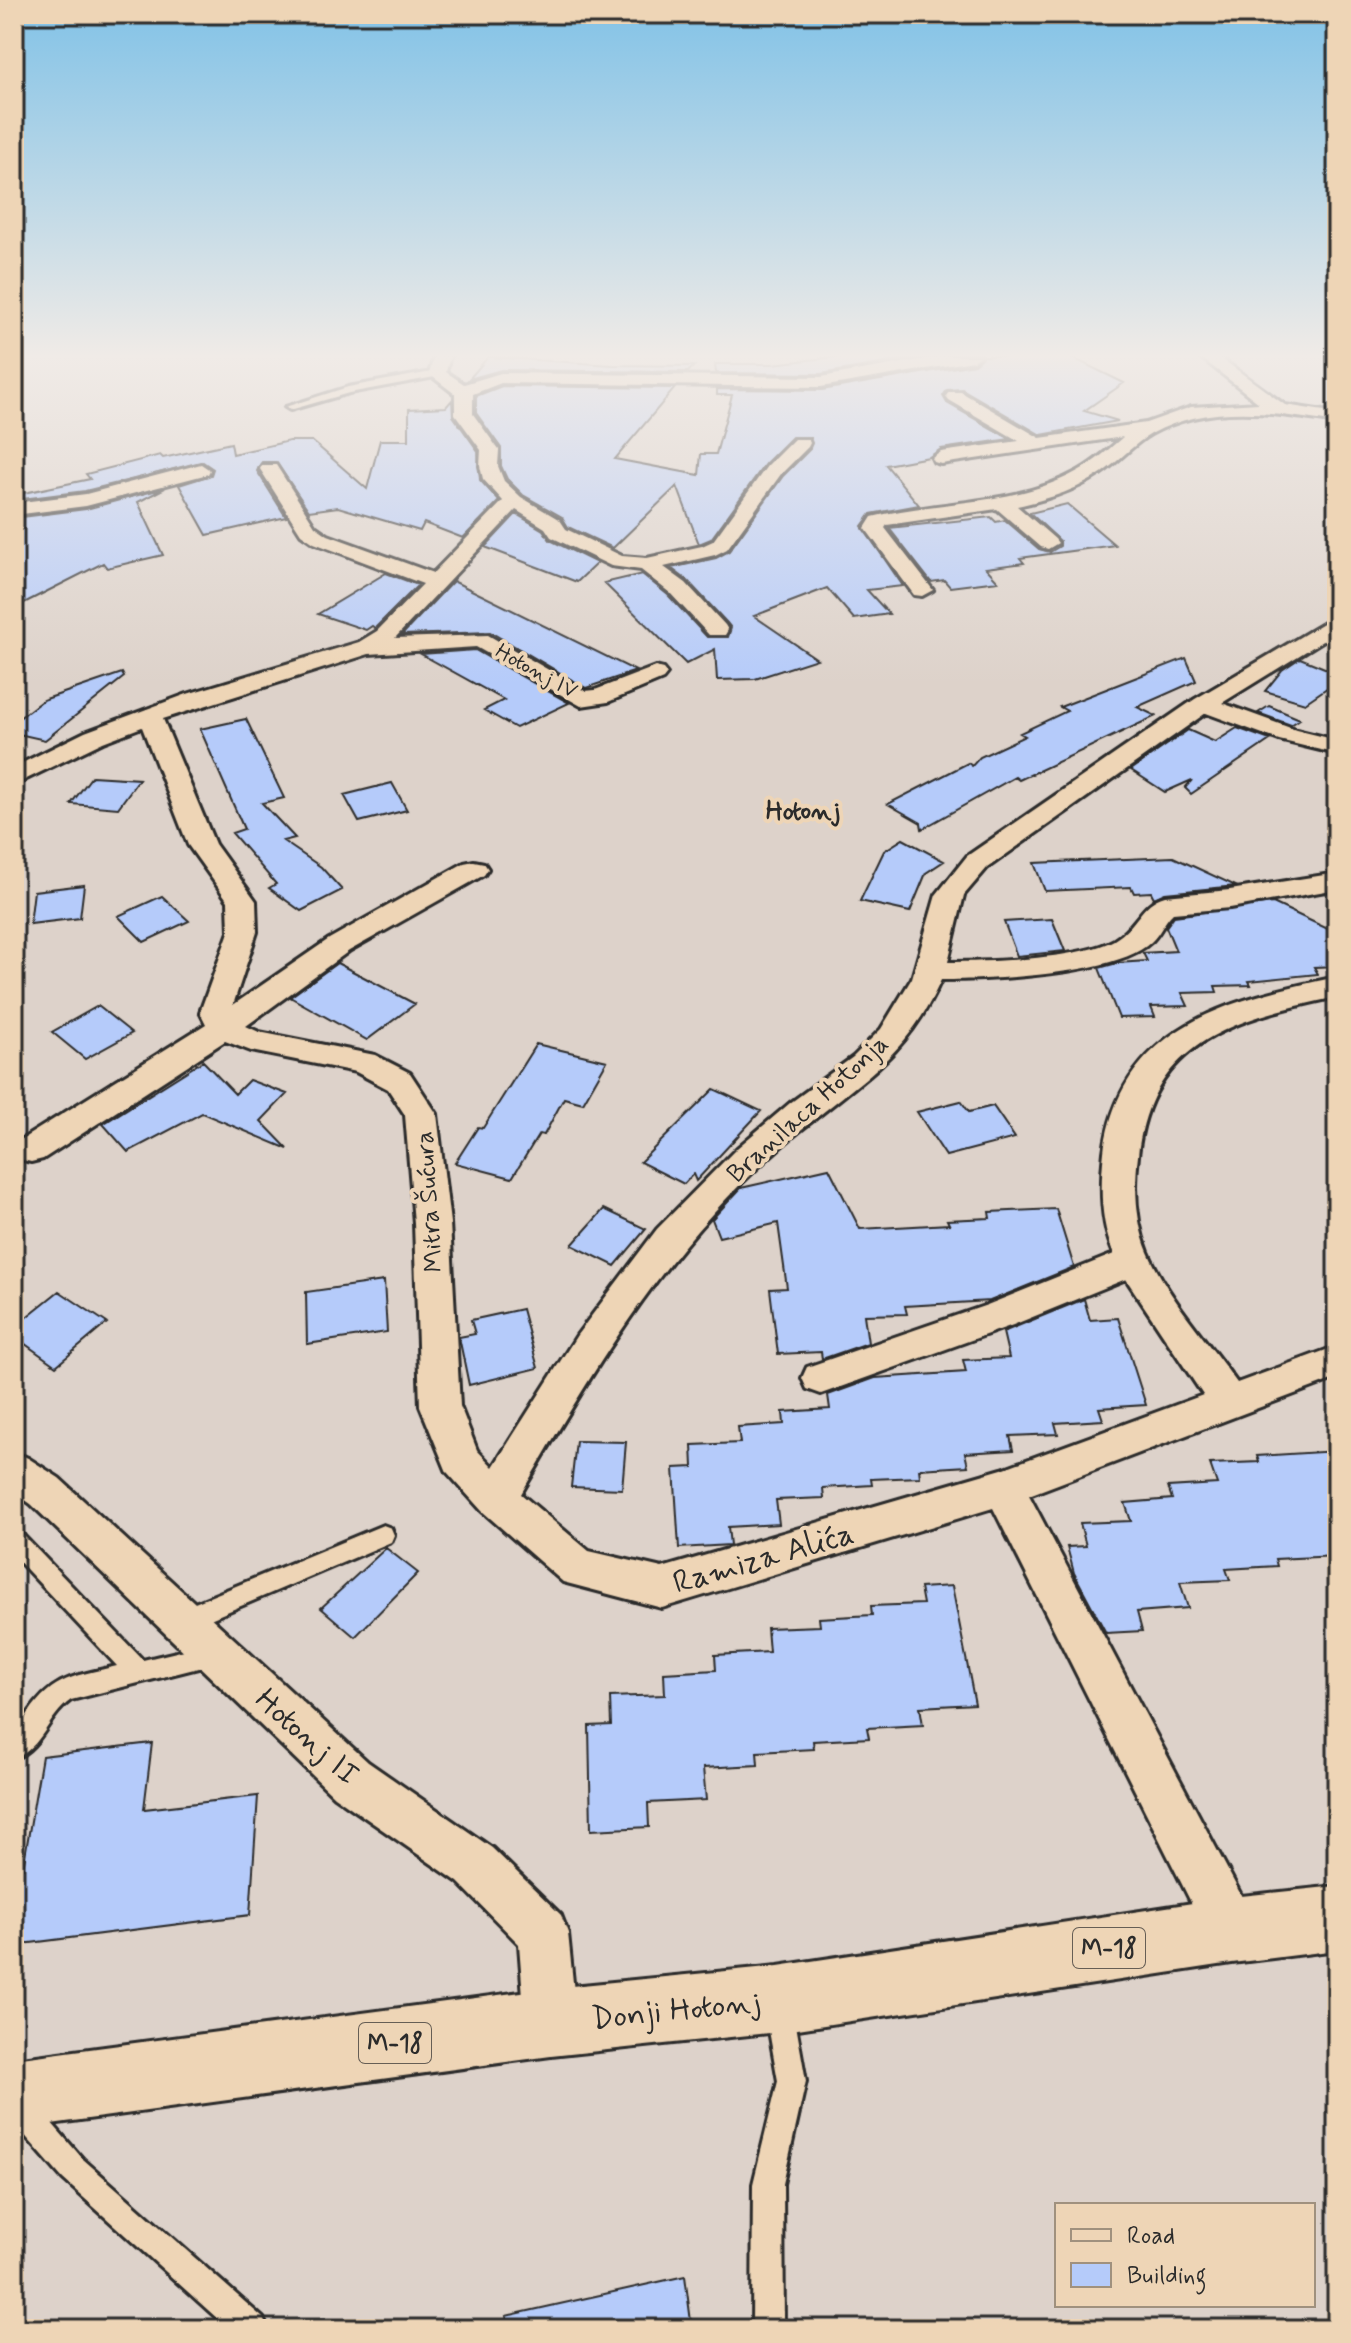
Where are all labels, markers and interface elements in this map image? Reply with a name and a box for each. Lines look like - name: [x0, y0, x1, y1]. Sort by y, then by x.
- street label: Hotonj IV: [490, 638, 582, 706]
- district label: Hotonj: [766, 795, 840, 829]
- street label: Branilaca Hotonja: [720, 1028, 896, 1191]
- street label: Mitra Šućura: [408, 1130, 452, 1274]
- street label: Ramiza Alića: [668, 1513, 859, 1605]
- street label: Hotonj II: [246, 1679, 368, 1796]
- road number: M-18: [1073, 1928, 1145, 1968]
- street label: Donji Hotonj: [589, 1981, 763, 2041]
- road number: M-18: [359, 2023, 431, 2063]
- legend: [1055, 2203, 1315, 2307]
- text: Road: [1127, 2221, 1175, 2252]
- text: Building: [1127, 2261, 1207, 2295]

